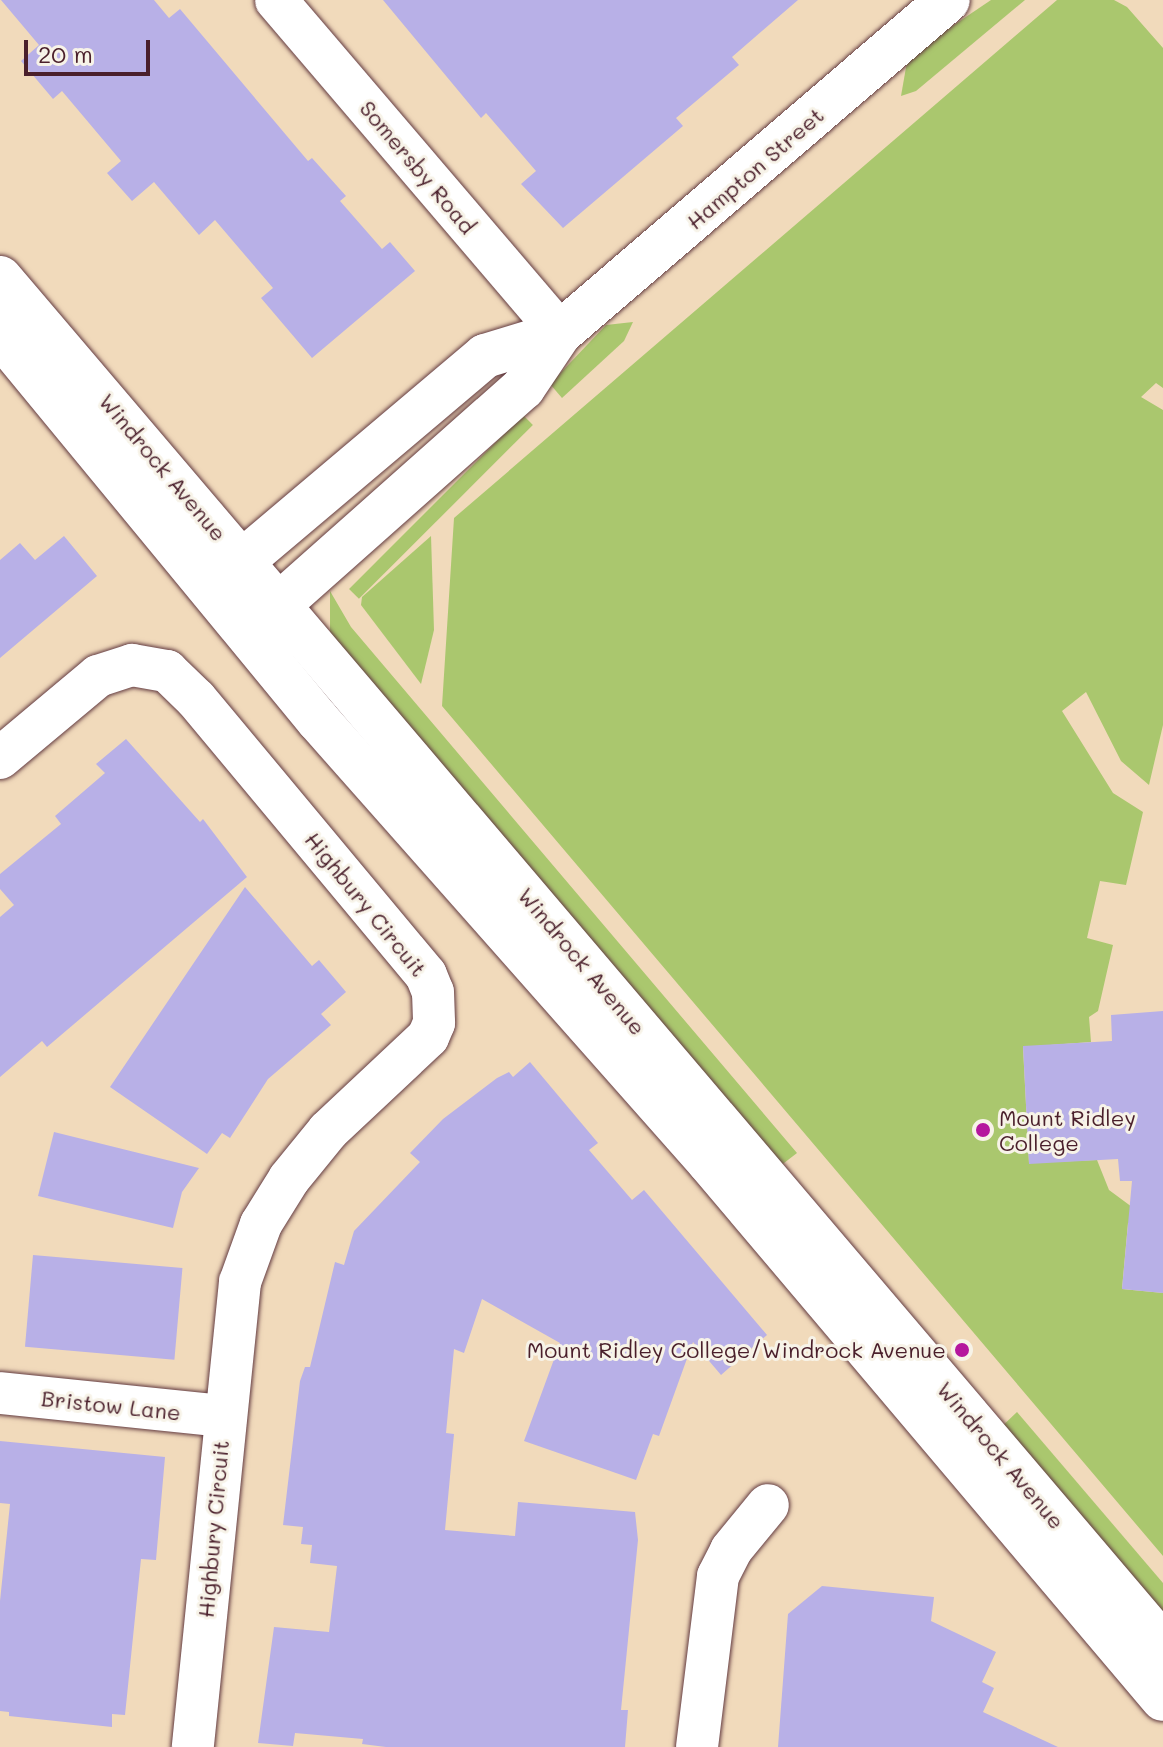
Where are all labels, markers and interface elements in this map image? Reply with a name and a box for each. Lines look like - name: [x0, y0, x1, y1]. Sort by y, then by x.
- scale bar: [28, 24, 154, 74]
- text: 20 m: [38, 38, 93, 69]
- street label: Somersby Road: [355, 95, 481, 239]
- street label: Hampton Street: [681, 101, 829, 235]
- street label: Windrock Avenue: [94, 388, 232, 546]
- street label: Highbury Circuit: [300, 827, 432, 981]
- street label: Windrock Avenue: [513, 882, 651, 1040]
- place label: Mount Ridley College: [999, 1104, 1136, 1156]
- marker: Mount Ridley College: [974, 1121, 992, 1139]
- place label: Mount Ridley College/Windrock Avenue: [527, 1337, 946, 1363]
- marker: Mount Ridley College/Windrock Avenue: [953, 1341, 971, 1359]
- street label: Windrock Avenue: [932, 1376, 1070, 1534]
- street label: Bristow Lane: [40, 1385, 182, 1425]
- street label: Highbury Circuit: [192, 1439, 234, 1619]

